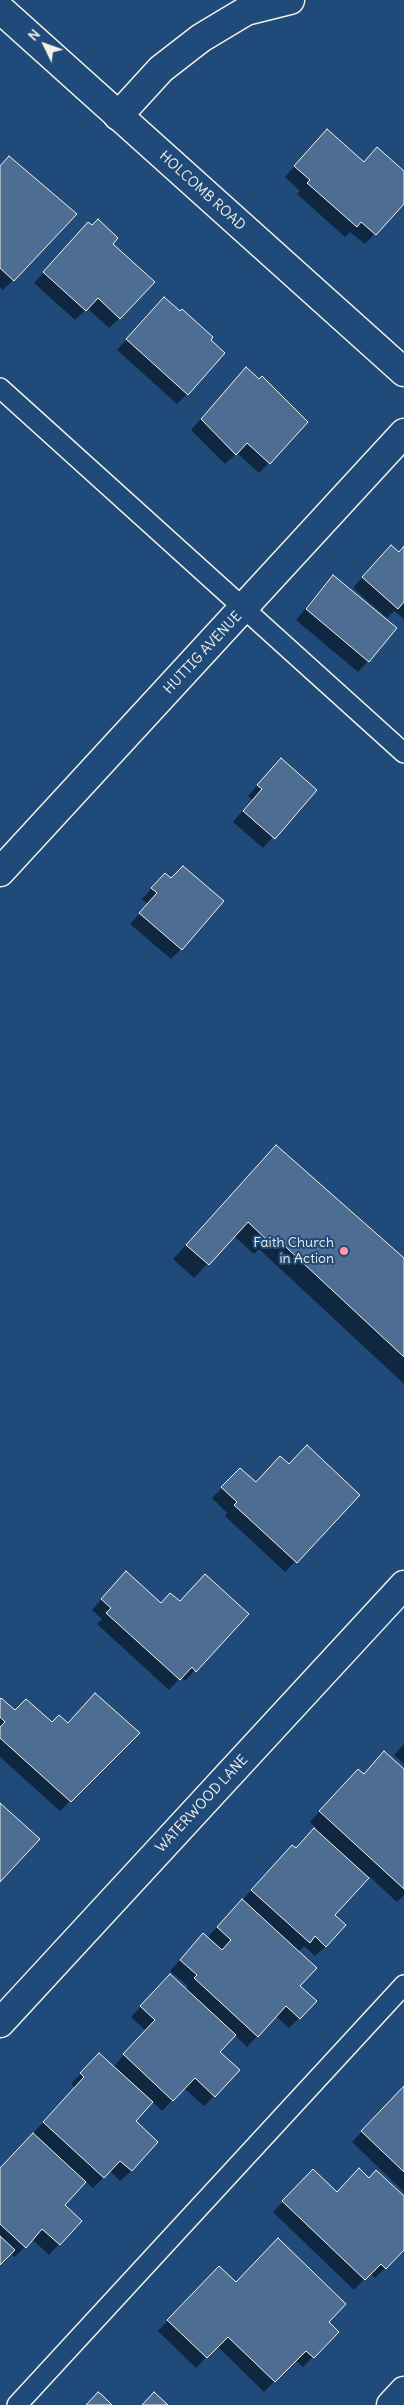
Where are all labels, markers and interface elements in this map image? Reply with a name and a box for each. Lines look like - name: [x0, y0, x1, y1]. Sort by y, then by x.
- north arrow: [20, 20, 70, 70]
- text: N: [24, 25, 44, 45]
- street label: HOLCOMB ROAD: [155, 148, 249, 234]
- street label: HUTTIG AVENUE: [161, 608, 245, 698]
- place label: Faith Church in Action: [253, 1235, 334, 1268]
- marker: Faith Church in Action: [338, 1245, 350, 1257]
- street label: WATERWOOD LANE: [152, 1752, 252, 1856]

